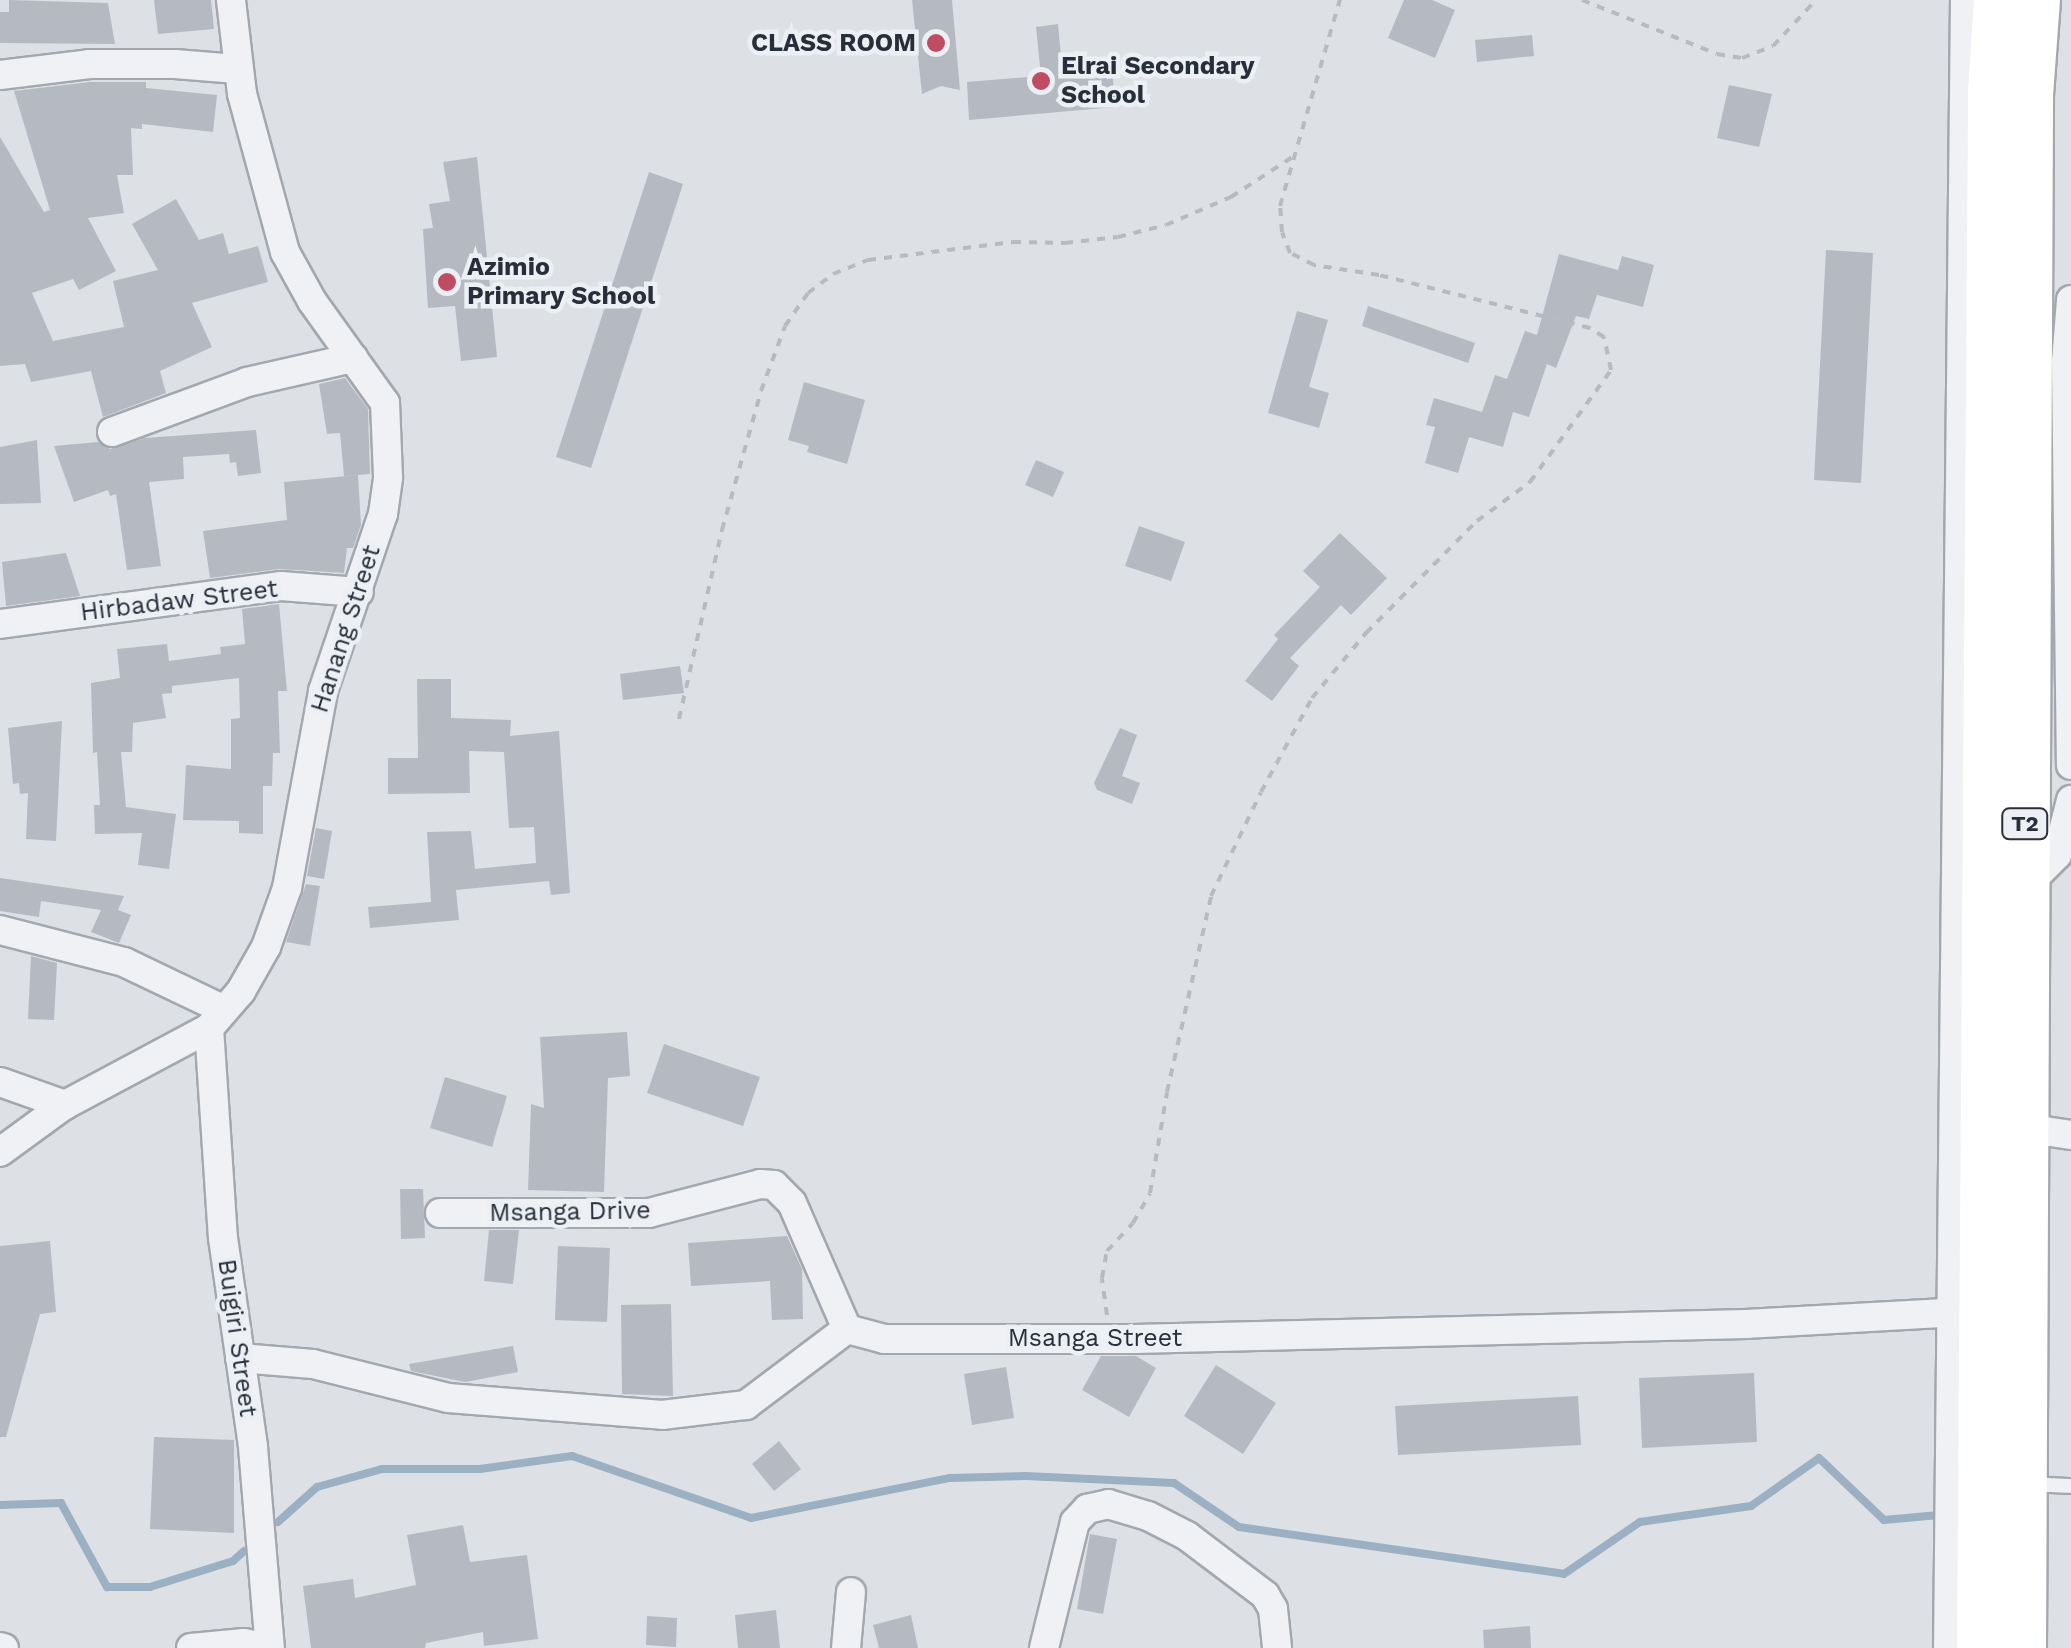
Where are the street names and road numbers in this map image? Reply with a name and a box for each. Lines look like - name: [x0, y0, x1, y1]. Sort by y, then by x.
- street label: Hanang Street: [305, 541, 387, 717]
- street label: Hirbadaw Street: [78, 574, 280, 628]
- road number: T2: [2000, 807, 2050, 841]
- street label: Msanga Drive: [489, 1196, 651, 1228]
- street label: Buigiri Street: [211, 1257, 263, 1419]
- street label: Msanga Street: [1007, 1323, 1183, 1353]

